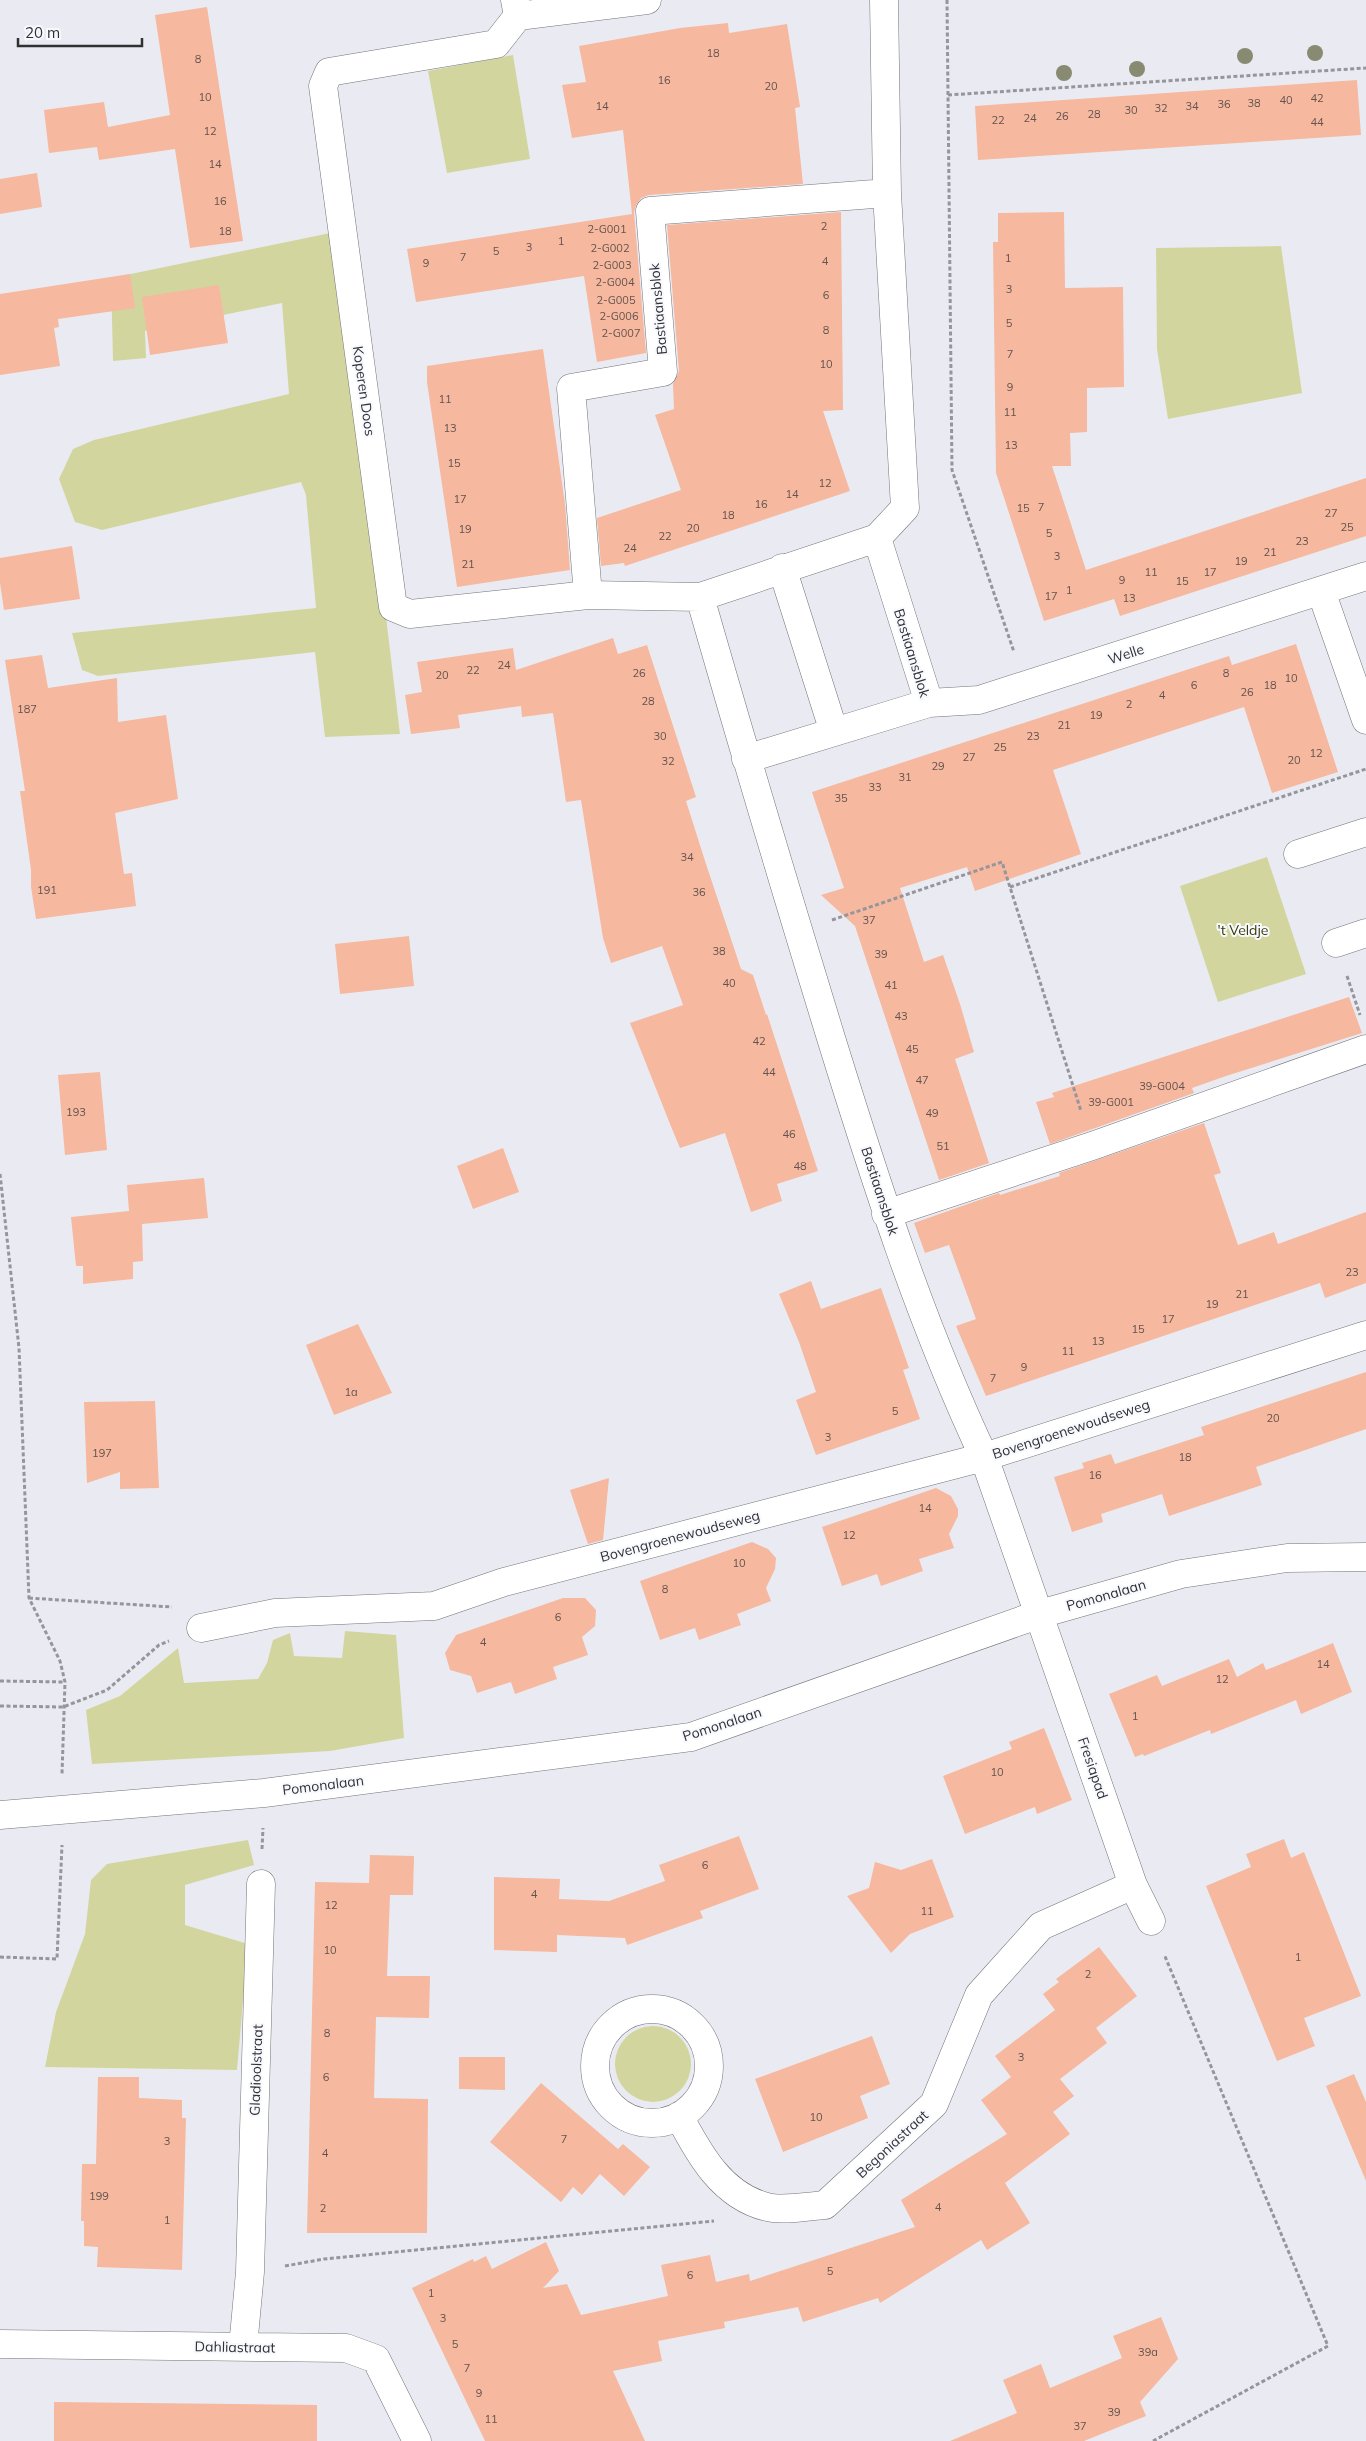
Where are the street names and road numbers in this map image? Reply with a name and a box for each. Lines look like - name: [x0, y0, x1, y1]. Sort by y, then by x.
- street label: Bastiaansblok: [645, 262, 671, 356]
- street label: Koperen Doos: [349, 345, 379, 437]
- street label: Bastiaansblok: [890, 606, 934, 700]
- street label: Welle: [1106, 640, 1146, 668]
- street label: Bastiaansblok: [857, 1145, 903, 1238]
- street label: Bovengroenewoudseweg: [990, 1395, 1152, 1463]
- street label: Bovengroenewoudseweg: [598, 1506, 762, 1566]
- street label: Pomonalaan: [1064, 1575, 1148, 1615]
- street label: Pomonalaan: [680, 1703, 764, 1745]
- street label: Fresiapad: [1074, 1735, 1112, 1801]
- street label: Pomonalaan: [281, 1771, 365, 1799]
- street label: Gladioolstraat: [245, 2024, 267, 2116]
- street label: Begoniastraat: [852, 2106, 932, 2182]
- street label: Dahliastraat: [195, 2337, 276, 2357]

